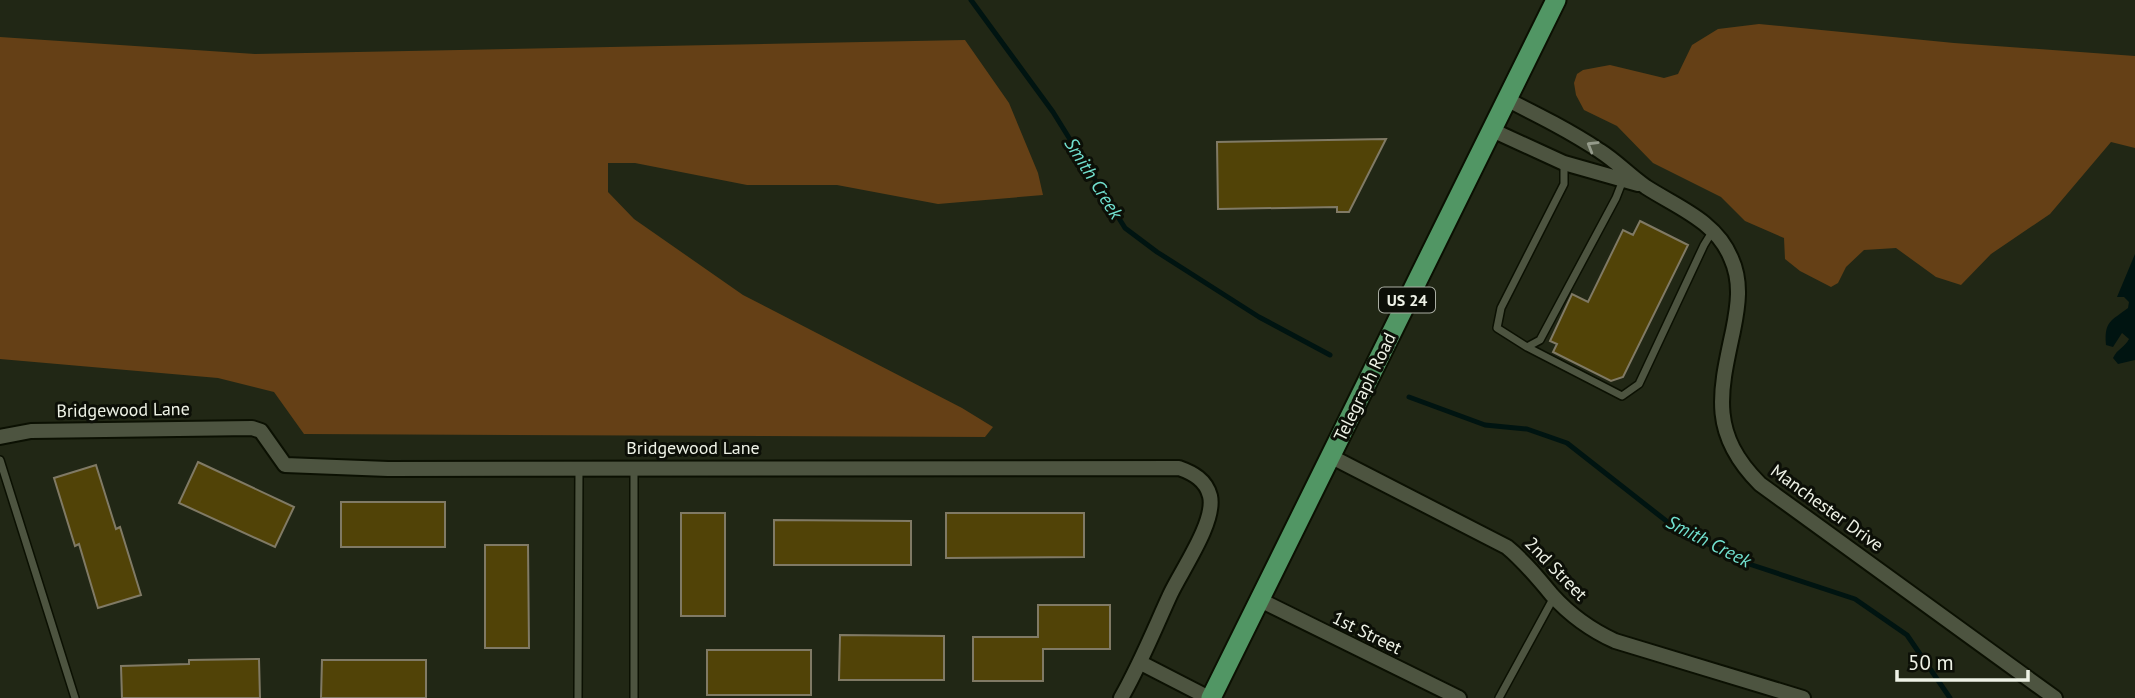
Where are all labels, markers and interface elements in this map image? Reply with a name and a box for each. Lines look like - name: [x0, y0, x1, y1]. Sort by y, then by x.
- water label: Smith Creek: [1059, 133, 1129, 225]
- one-way arrow: [1586, 141, 1599, 154]
- road number: US 24: [1379, 288, 1435, 312]
- street label: Telegraph Road: [1328, 329, 1401, 445]
- street label: Bridgewood Lane: [56, 397, 190, 422]
- street label: Bridgewood Lane: [626, 436, 760, 459]
- street label: Manchester Drive: [1766, 459, 1888, 556]
- water label: Smith Creek: [1662, 509, 1757, 573]
- street label: 2nd Street: [1520, 532, 1592, 605]
- street label: 1st Street: [1329, 606, 1406, 659]
- scale bar: [1897, 638, 2028, 682]
- text: 50 m: [1908, 649, 1954, 676]

